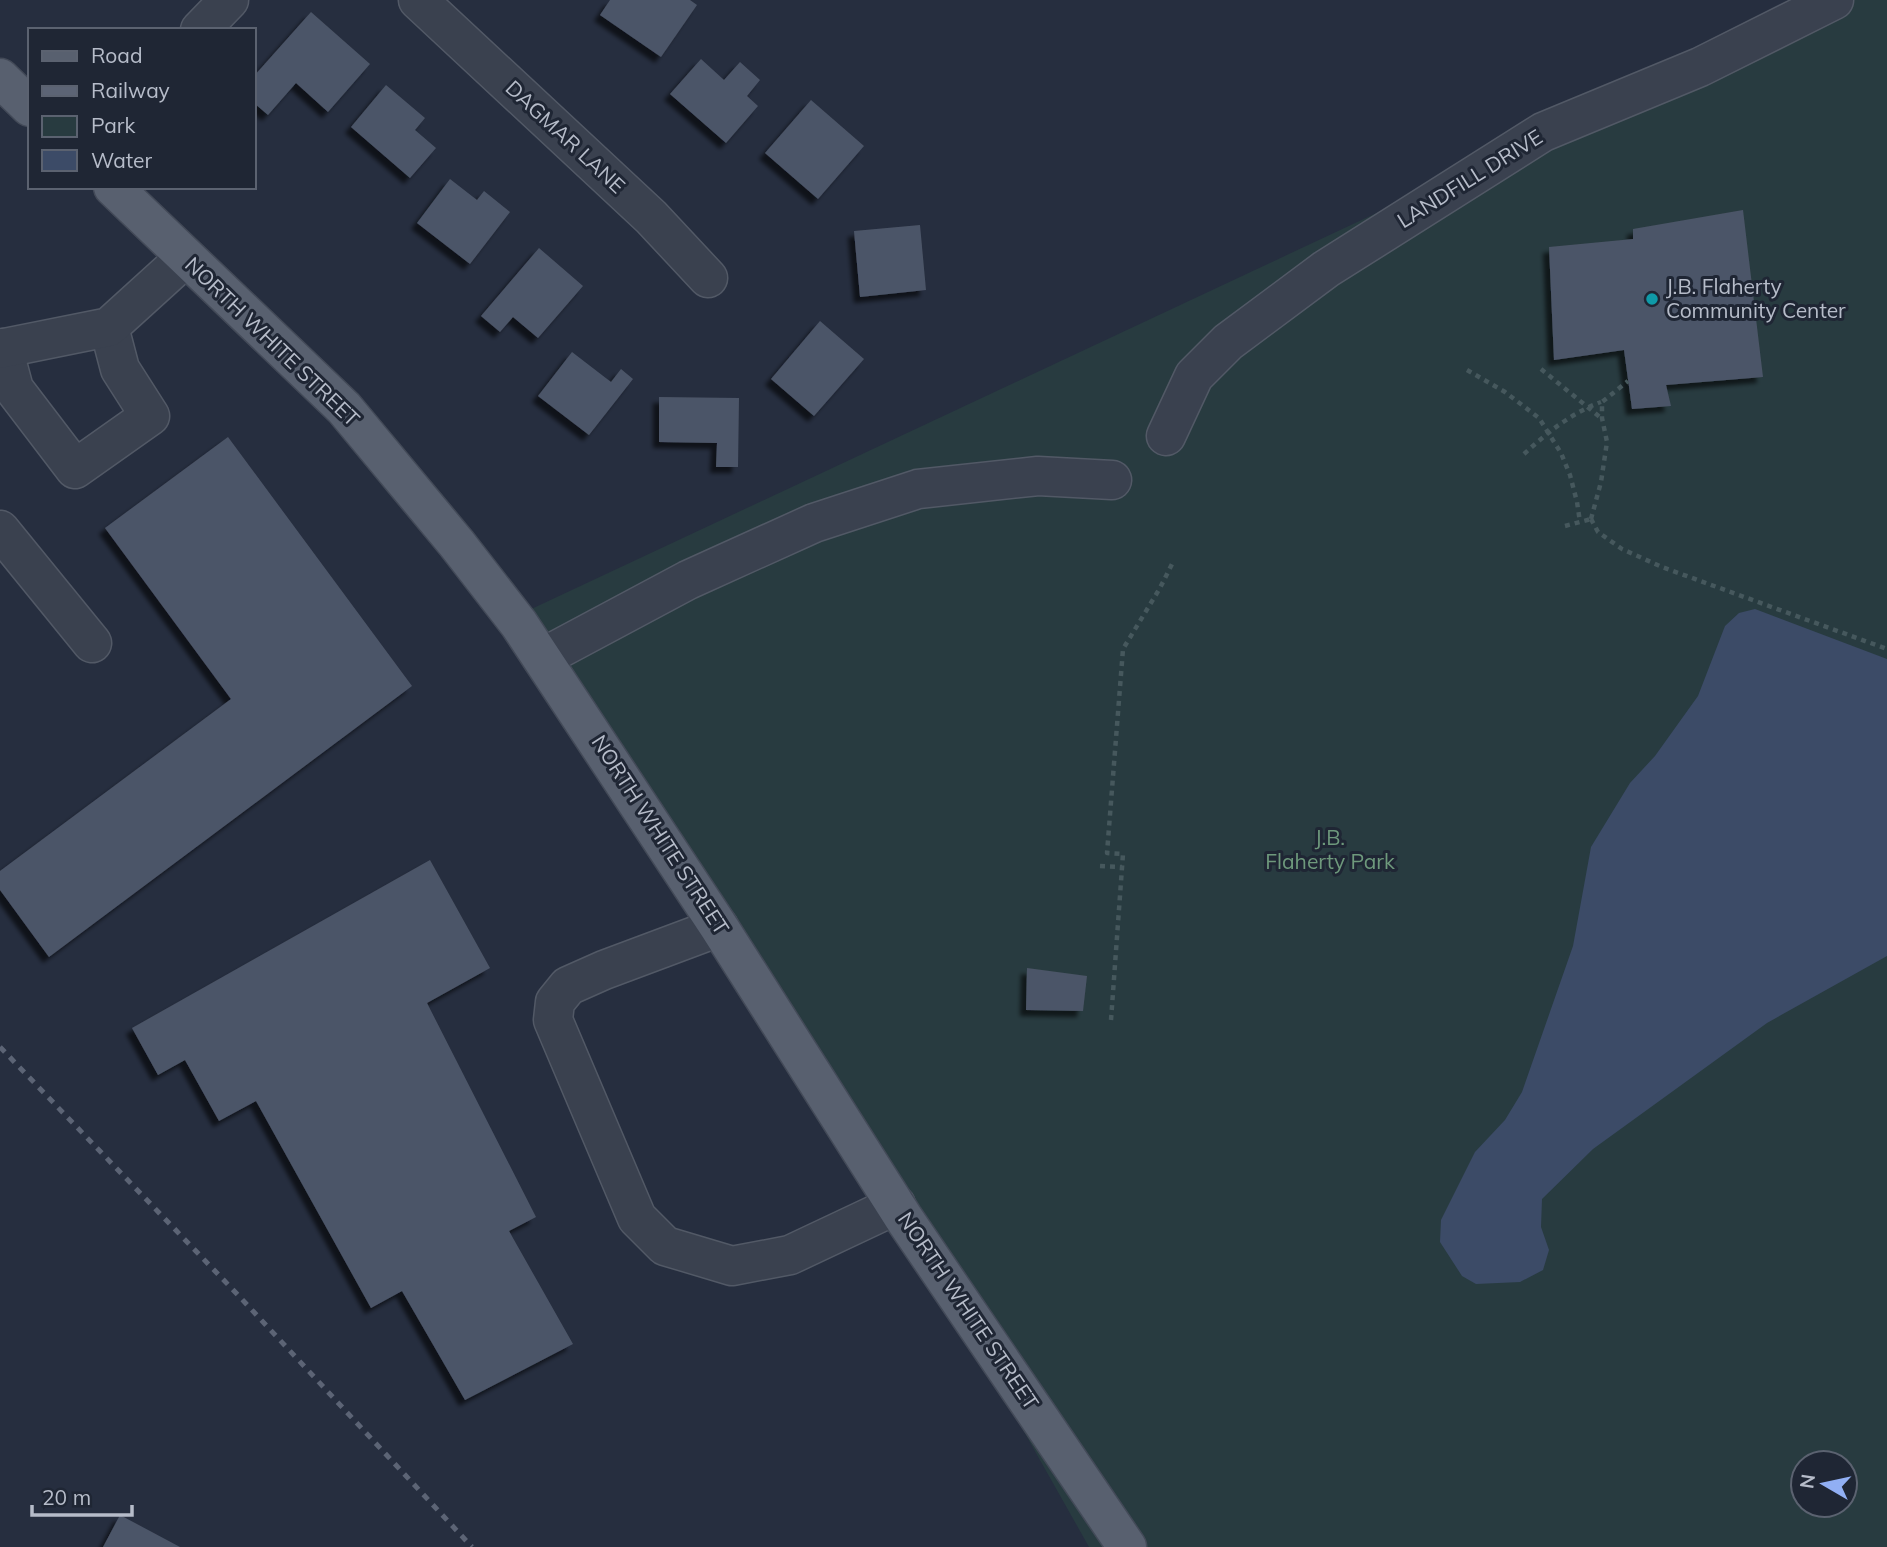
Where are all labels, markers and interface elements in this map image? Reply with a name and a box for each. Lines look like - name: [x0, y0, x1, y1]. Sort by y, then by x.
- legend: [28, 28, 256, 189]
- text: Road: [91, 42, 142, 68]
- street label: DAGMAR LANE: [501, 74, 631, 198]
- text: Railway: [91, 77, 170, 103]
- text: Park: [91, 112, 135, 138]
- street label: LANDFILL DRIVE: [1392, 123, 1547, 233]
- text: Water: [91, 147, 152, 173]
- street label: NORTH WHITE STREET: [180, 251, 366, 432]
- place label: J.B. Flaherty Community Center: [1666, 273, 1846, 323]
- marker: J.B. Flaherty Community Center: [1644, 291, 1660, 307]
- street label: NORTH WHITE STREET: [587, 730, 735, 939]
- park label: J.B. Flaherty Park: [1265, 824, 1395, 874]
- street label: NORTH WHITE STREET: [893, 1207, 1045, 1414]
- north arrow: [1789, 1449, 1859, 1519]
- text: N: [1794, 1472, 1820, 1490]
- scale bar: [32, 1474, 131, 1518]
- text: 20 m: [42, 1484, 91, 1510]

